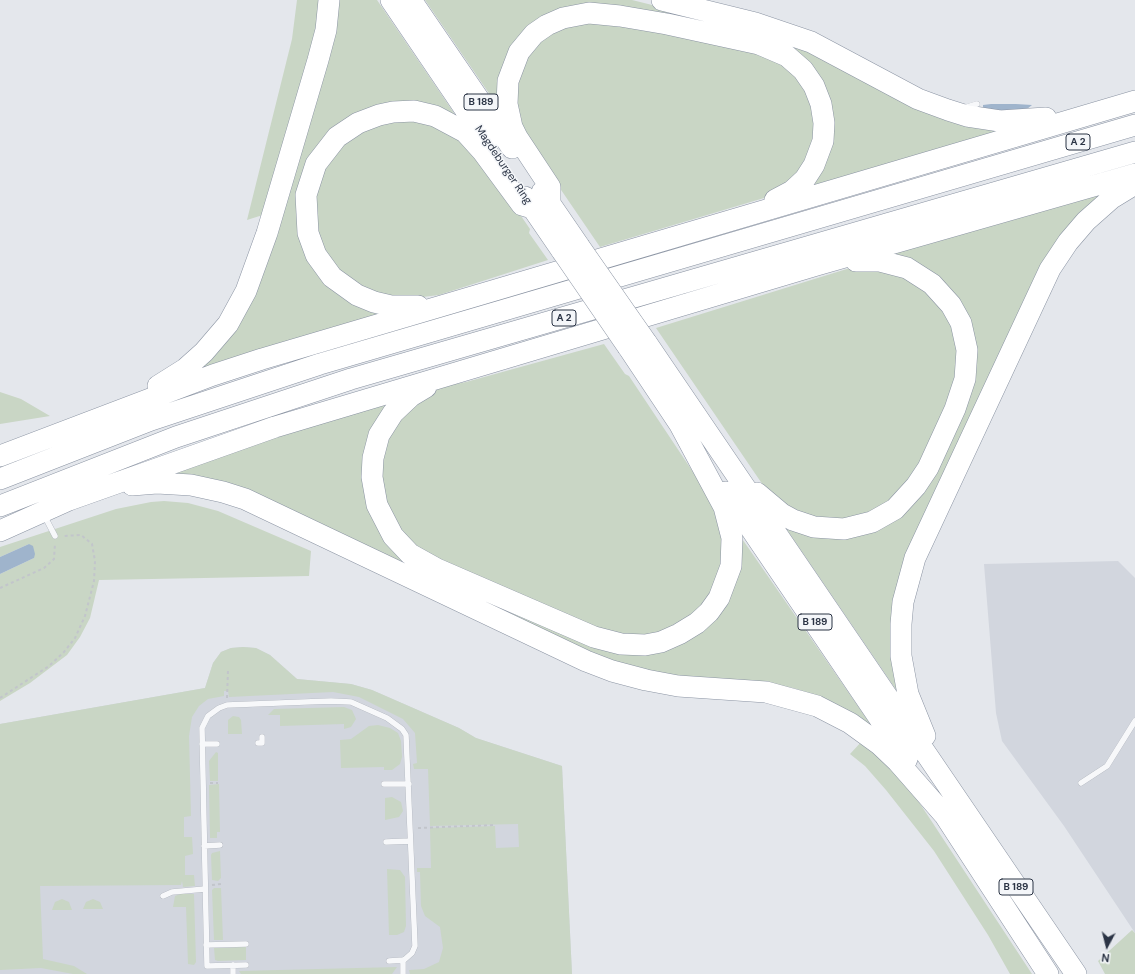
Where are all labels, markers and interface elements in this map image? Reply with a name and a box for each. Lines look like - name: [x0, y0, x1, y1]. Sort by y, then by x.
- road number: B 189: [464, 94, 498, 110]
- street label: Magdeburger Ring: [472, 123, 534, 207]
- road number: A 2: [1066, 134, 1090, 150]
- road number: A 2: [552, 310, 576, 326]
- road number: B 189: [798, 614, 832, 630]
- road number: B 189: [999, 879, 1033, 895]
- north arrow: [1087, 926, 1127, 966]
- text: N: [1101, 950, 1110, 965]

